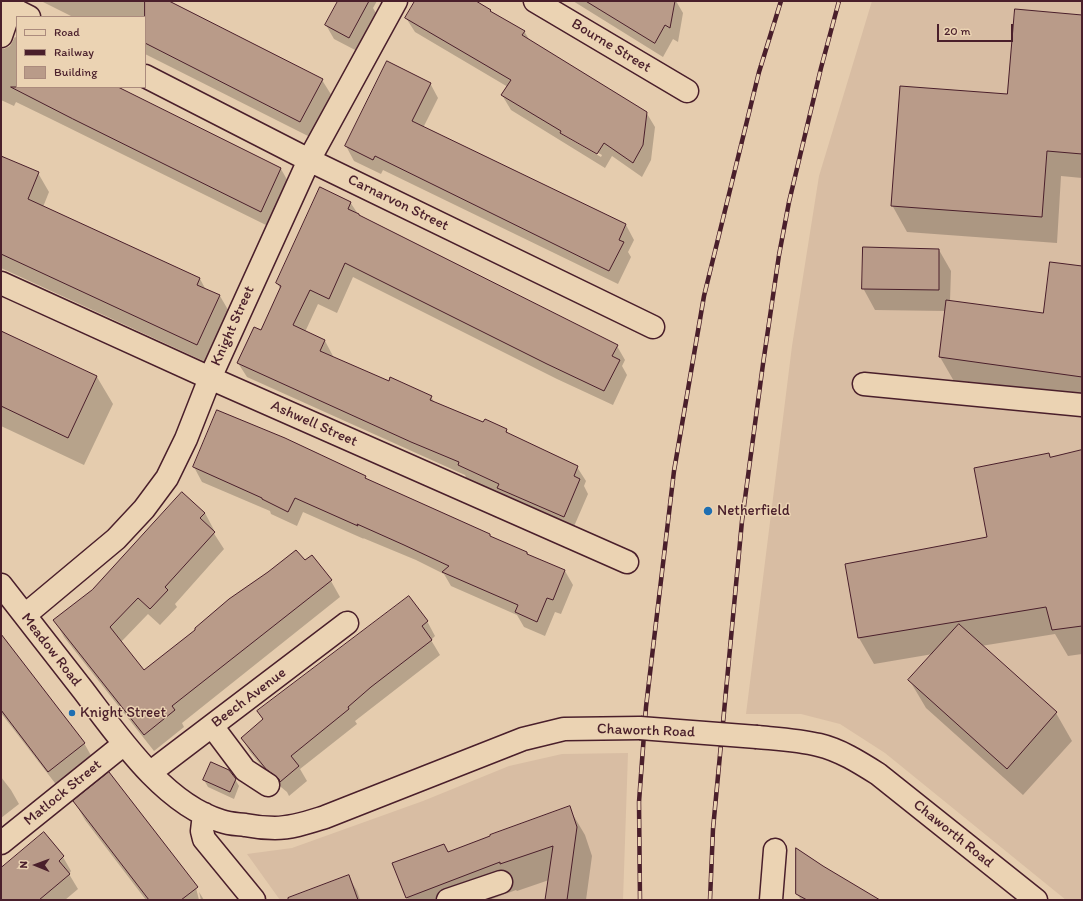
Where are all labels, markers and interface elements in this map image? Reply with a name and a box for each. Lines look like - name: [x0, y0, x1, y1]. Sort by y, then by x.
- street label: Bourne Street: [568, 15, 654, 77]
- legend: [16, 16, 146, 88]
- scale bar: [939, 16, 1015, 42]
- text: 20 m: [944, 24, 971, 38]
- text: Road: [54, 25, 80, 39]
- text: Railway: [54, 45, 94, 59]
- text: Building: [54, 65, 97, 79]
- street label: Carnarvon Street: [344, 171, 452, 235]
- street label: Knight Street: [207, 283, 259, 369]
- street label: Ashwell Street: [268, 397, 360, 451]
- place label: Netherfield: [717, 502, 790, 520]
- marker: Netherfield: [702, 505, 714, 517]
- street label: Meadow Road: [17, 610, 85, 690]
- street label: Beech Avenue: [208, 664, 290, 732]
- place label: Knight Street: [80, 704, 166, 722]
- marker: Knight Street: [67, 708, 77, 718]
- street label: Chaworth Road: [597, 720, 695, 742]
- street label: Matlock Street: [20, 756, 106, 830]
- street label: Chaworth Road: [909, 796, 997, 872]
- north arrow: [16, 845, 56, 885]
- text: N: [17, 861, 30, 869]

